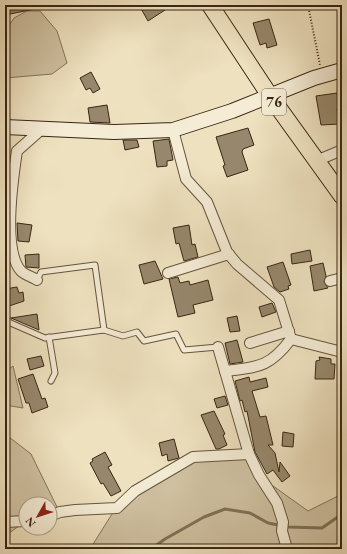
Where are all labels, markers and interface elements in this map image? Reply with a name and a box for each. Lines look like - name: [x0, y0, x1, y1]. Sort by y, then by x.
- road number: 76: [262, 89, 286, 115]
- north arrow: [18, 496, 58, 536]
- text: N: [22, 514, 38, 530]

